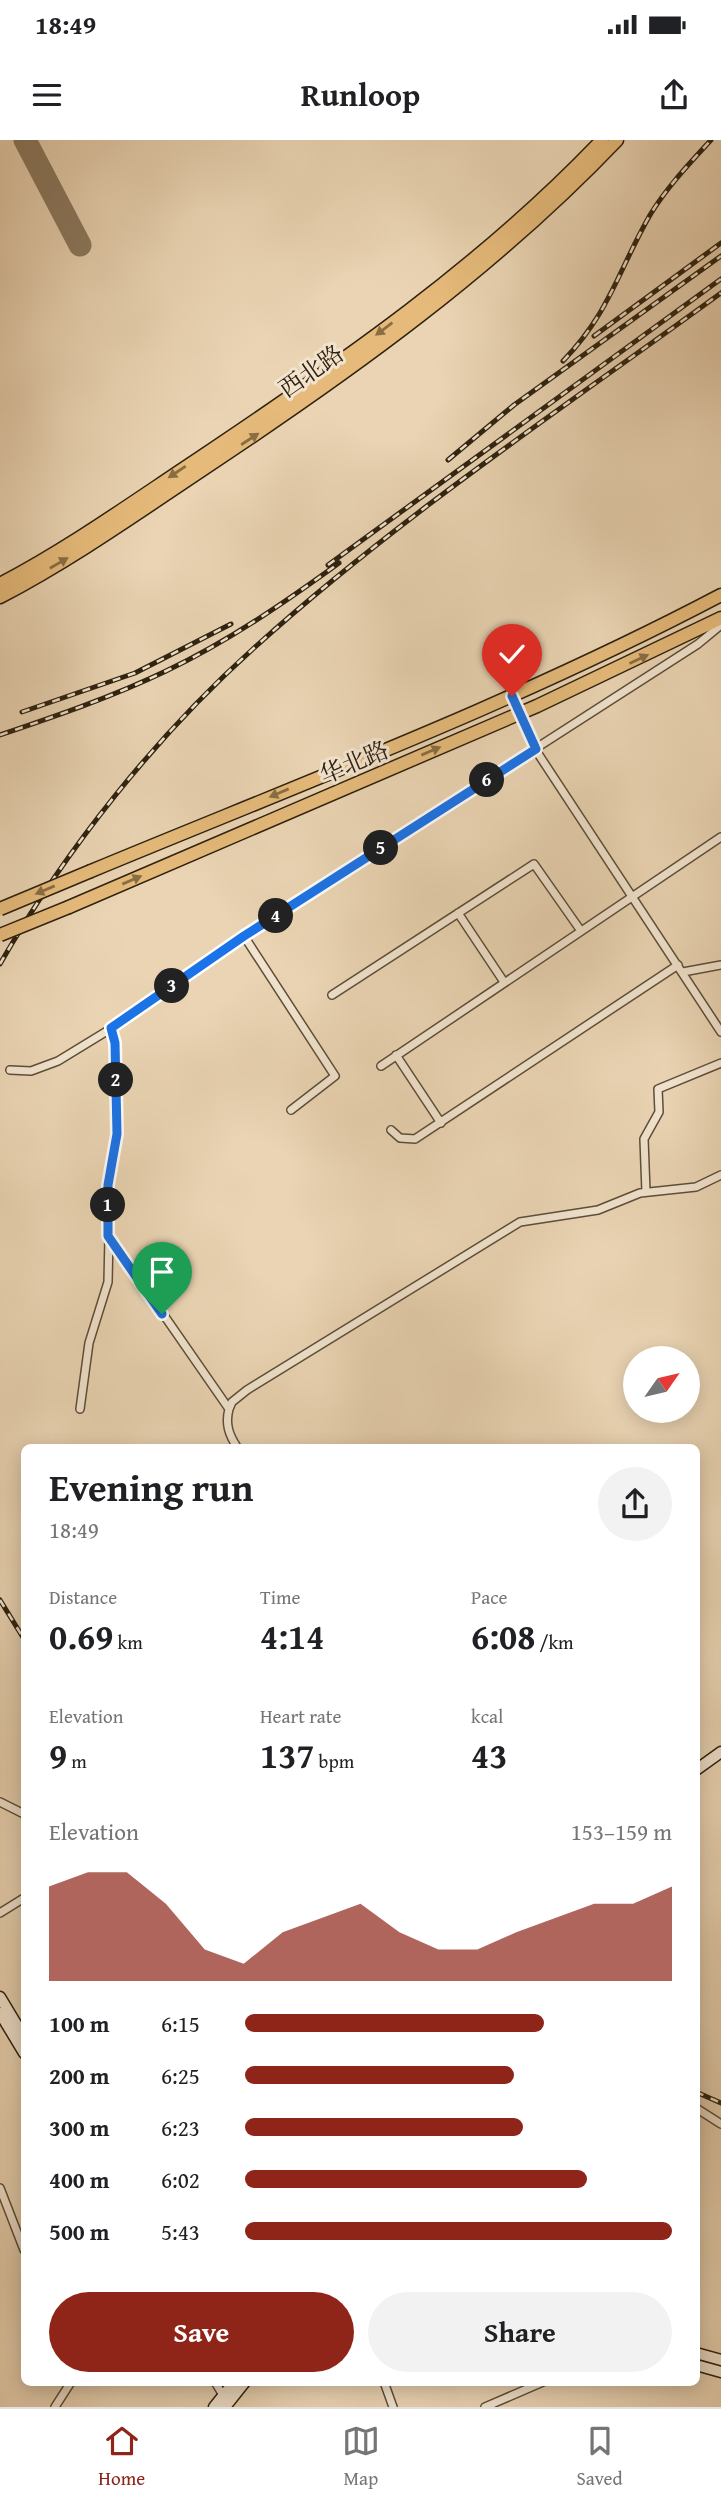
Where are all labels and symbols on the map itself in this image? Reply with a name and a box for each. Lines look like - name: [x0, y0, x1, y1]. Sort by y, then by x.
- one-way arrow: [375, 322, 393, 336]
- street label: 西北路: [271, 336, 351, 406]
- one-way arrow: [240, 432, 260, 445]
- one-way arrow: [167, 466, 187, 479]
- one-way arrow: [50, 557, 69, 569]
- pin: [482, 624, 542, 696]
- one-way arrow: [629, 653, 649, 665]
- street label: 华北路: [314, 732, 394, 792]
- one-way arrow: [421, 746, 442, 757]
- pin: 6: [470, 762, 504, 798]
- one-way arrow: [269, 787, 289, 799]
- pin: 5: [364, 830, 398, 866]
- one-way arrow: [122, 874, 142, 886]
- one-way arrow: [35, 885, 56, 896]
- pin: 4: [258, 898, 294, 934]
- pin: 3: [154, 968, 190, 1004]
- pin: 2: [99, 1062, 134, 1098]
- pin: 1: [90, 1188, 126, 1222]
- pin: [132, 1242, 192, 1314]
- north arrow: [623, 1346, 700, 1423]

